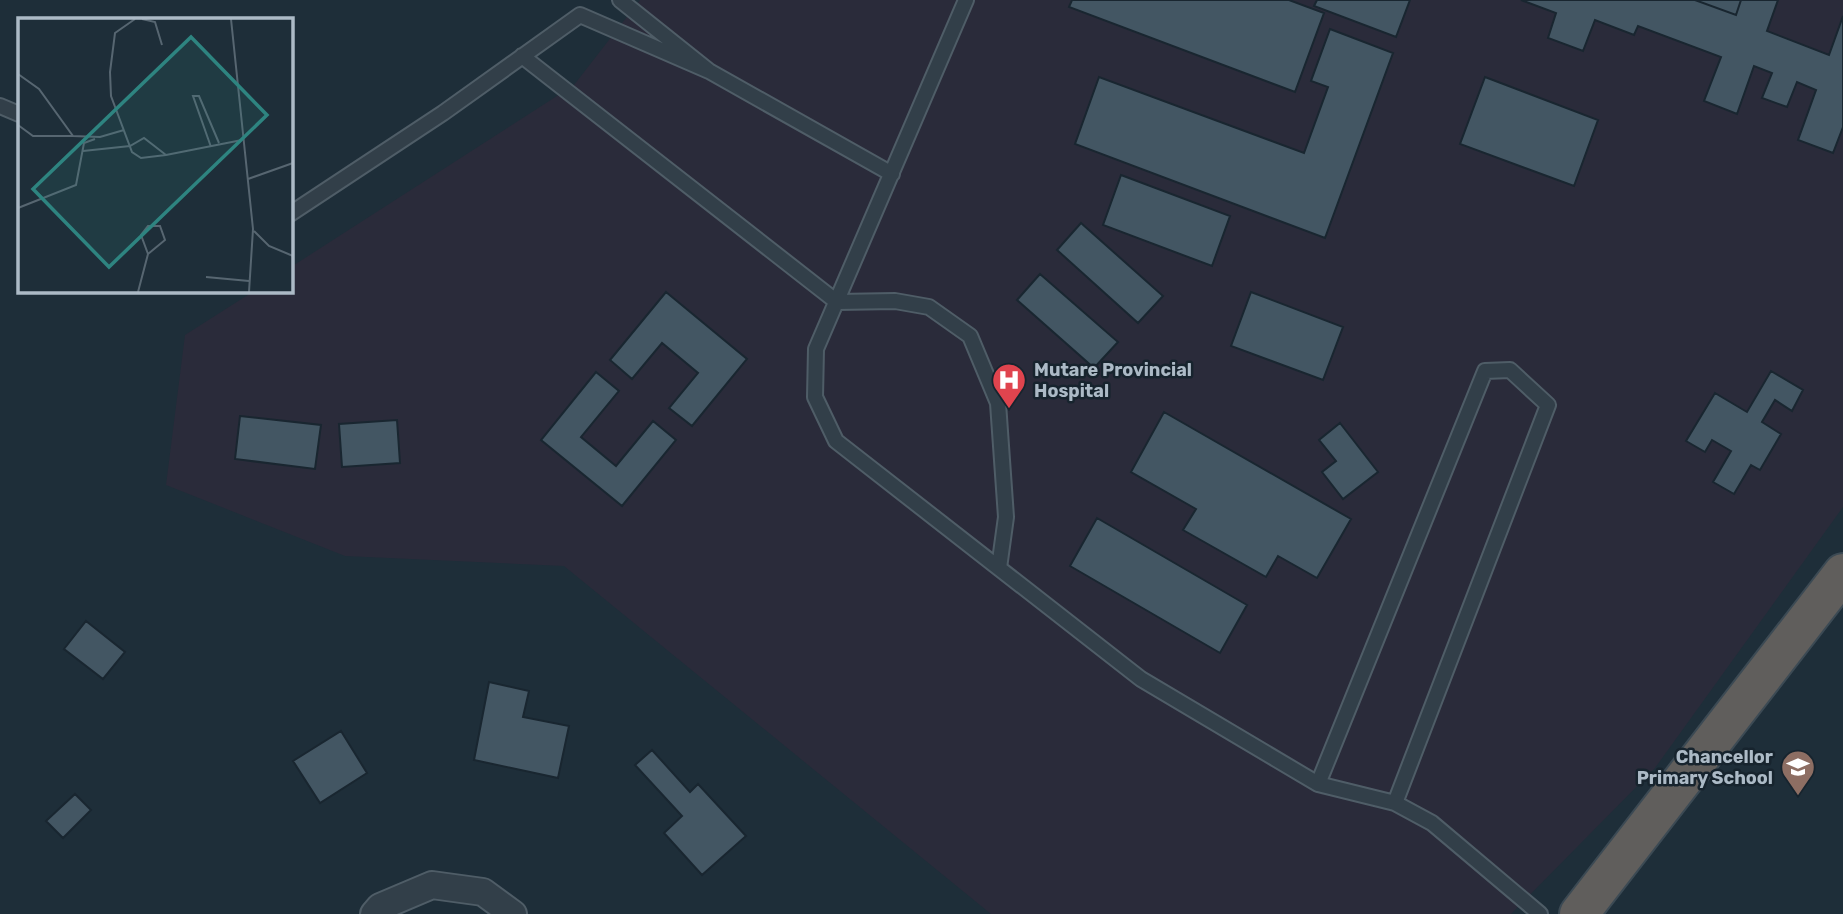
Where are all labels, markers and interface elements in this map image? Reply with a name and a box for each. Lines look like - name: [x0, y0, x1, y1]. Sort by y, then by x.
- inset map: [18, 18, 292, 292]
- place label: Mutare Provincial Hospital: [1034, 359, 1192, 402]
- hospital icon: Mutare Provincial Hospital: [990, 361, 1028, 410]
- place label: Chancellor Primary School: [1637, 746, 1773, 789]
- school or university icon: Chancellor Primary School: [1779, 748, 1817, 797]

